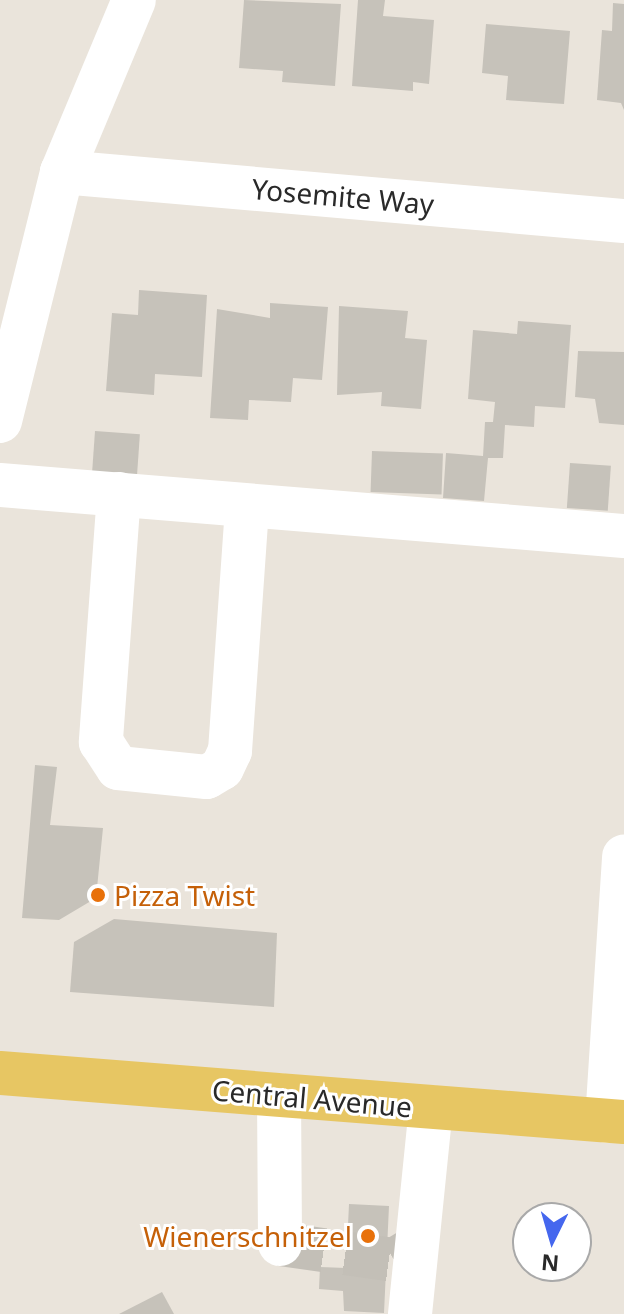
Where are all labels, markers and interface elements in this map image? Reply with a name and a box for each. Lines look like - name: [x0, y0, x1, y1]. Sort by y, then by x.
- street label: Yosemite Way: [251, 171, 435, 221]
- place label: Pizza Twist: [114, 878, 255, 912]
- marker: Pizza Twist: [89, 886, 107, 904]
- street label: Central Avenue: [211, 1073, 413, 1123]
- north arrow: [512, 1202, 592, 1282]
- place label: Wienerschnitzel: [143, 1219, 352, 1253]
- marker: Wienerschnitzel: [359, 1227, 377, 1245]
- text: N: [540, 1248, 560, 1280]

